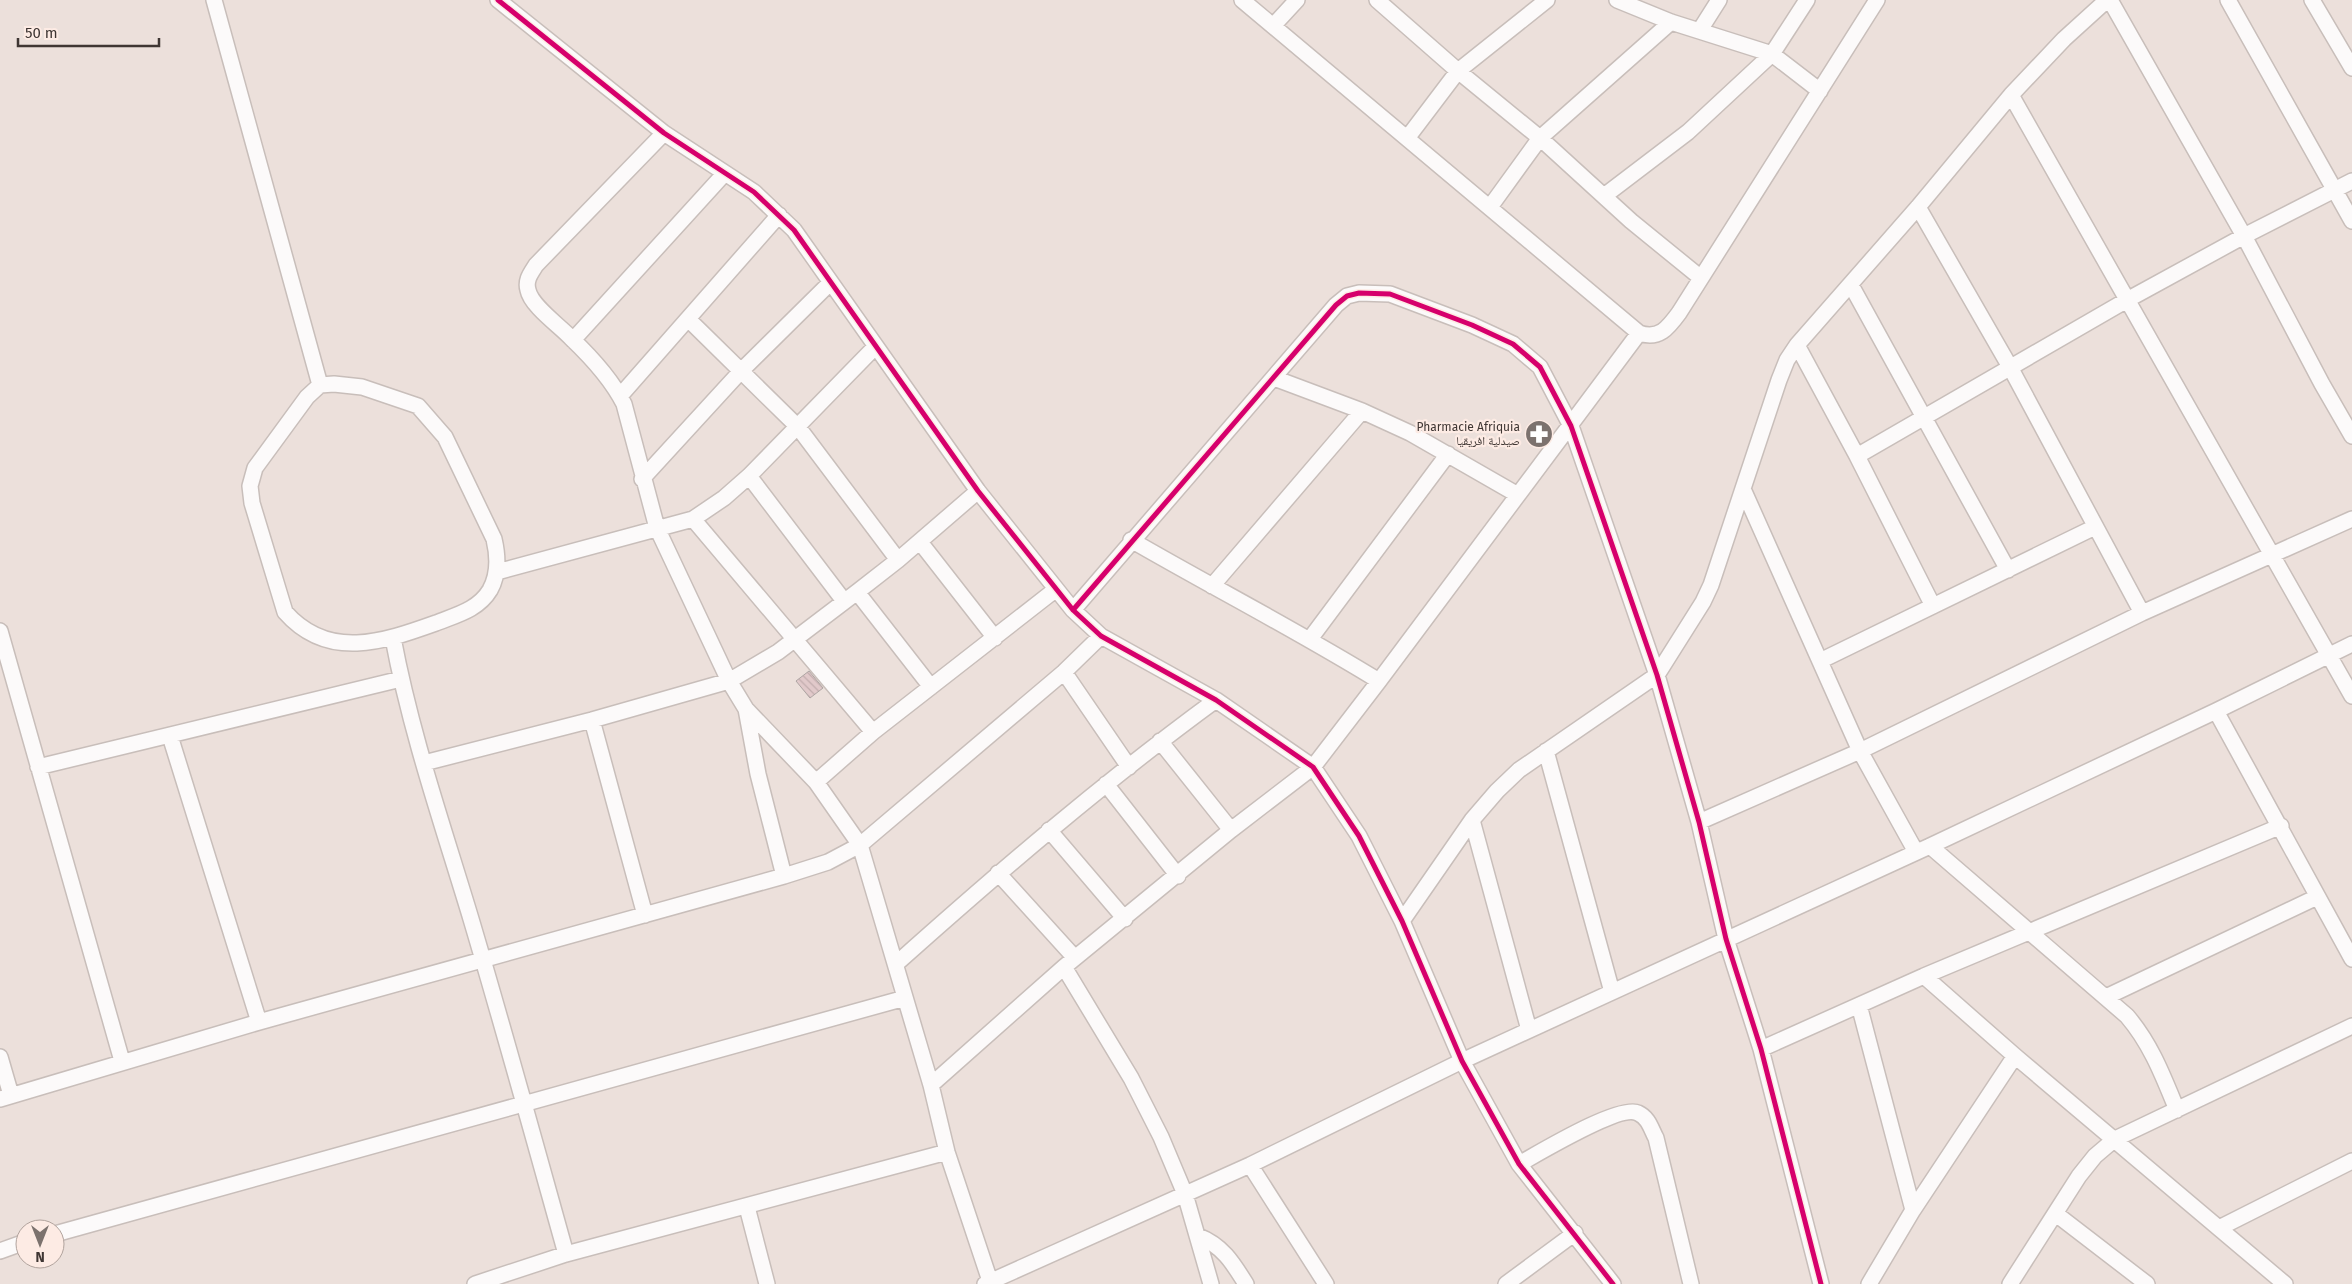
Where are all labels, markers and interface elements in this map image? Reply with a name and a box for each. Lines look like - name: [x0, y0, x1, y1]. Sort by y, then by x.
- scale bar: [18, 15, 159, 47]
- text: 50 m: [25, 24, 58, 42]
- pharmacy icon: Pharmacie Afriquia صيدلية افريقيا: [1524, 419, 1554, 449]
- place label: Pharmacie Afriquia صيدلية افريقيا: [1416, 420, 1520, 448]
- north arrow: [15, 1219, 65, 1269]
- text: N: [35, 1248, 45, 1265]

